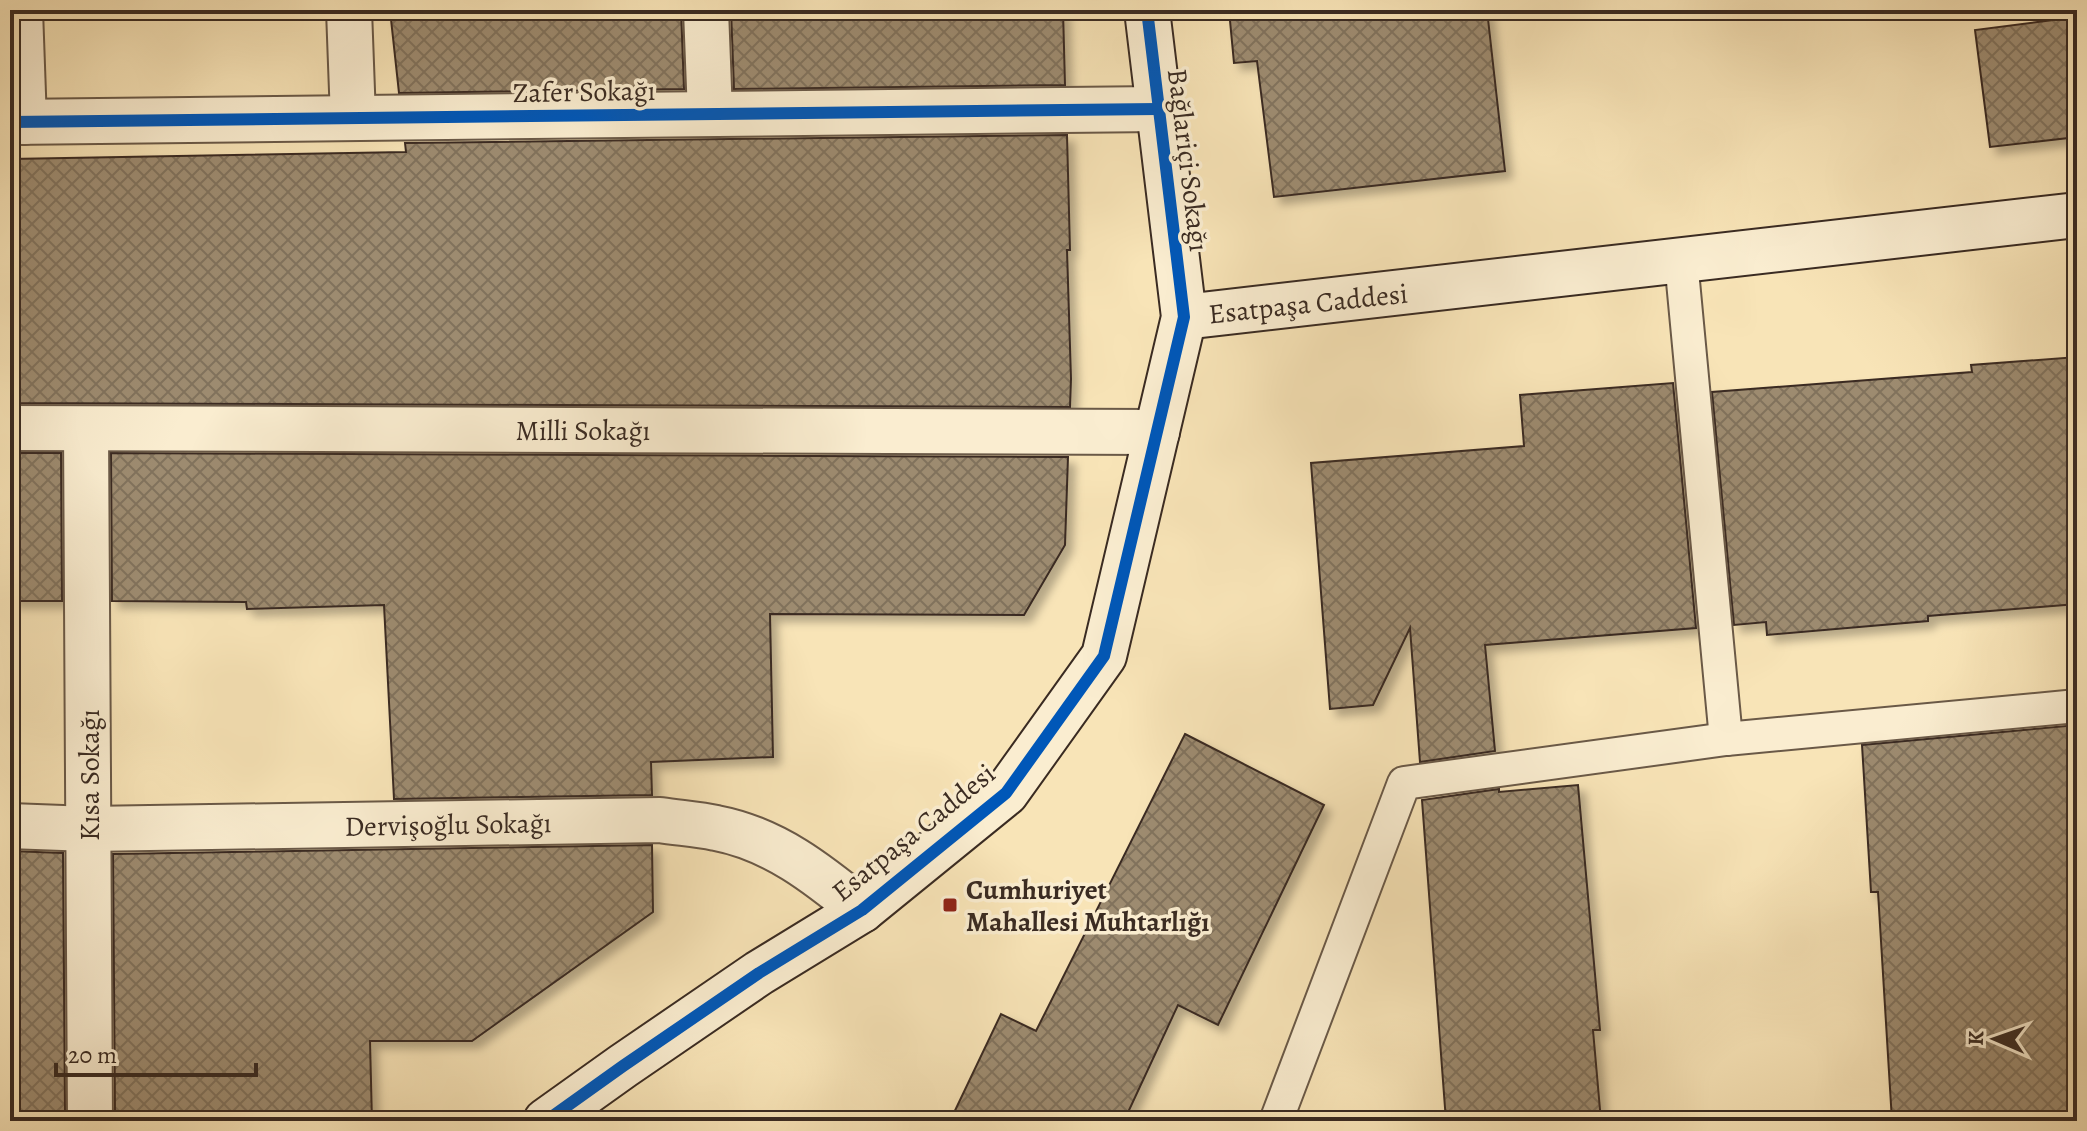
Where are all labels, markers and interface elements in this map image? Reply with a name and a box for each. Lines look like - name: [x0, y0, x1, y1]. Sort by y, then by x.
- street label: Bağlariçi Sokağı: [1158, 66, 1218, 254]
- street label: Zafer Sokağı: [512, 72, 656, 112]
- street label: Esatpaşa Caddesi: [1207, 275, 1410, 333]
- street label: Milli Sokağı: [516, 412, 651, 450]
- street label: Kısa Sokağı: [71, 709, 109, 841]
- street label: Esatpaşa Caddesi: [824, 755, 1003, 911]
- street label: Dervişoğlu Sokağı: [344, 804, 552, 846]
- place label: Cumhuriyet Mahallesi Muhtarlığı: [966, 871, 1209, 941]
- marker: Cumhuriyet Mahallesi Muhtarlığı: [941, 896, 959, 914]
- north arrow: [1955, 999, 2035, 1079]
- scale bar: [56, 1027, 256, 1077]
- text: K: [1961, 1030, 1991, 1046]
- text: 20 m: [68, 1039, 117, 1071]

